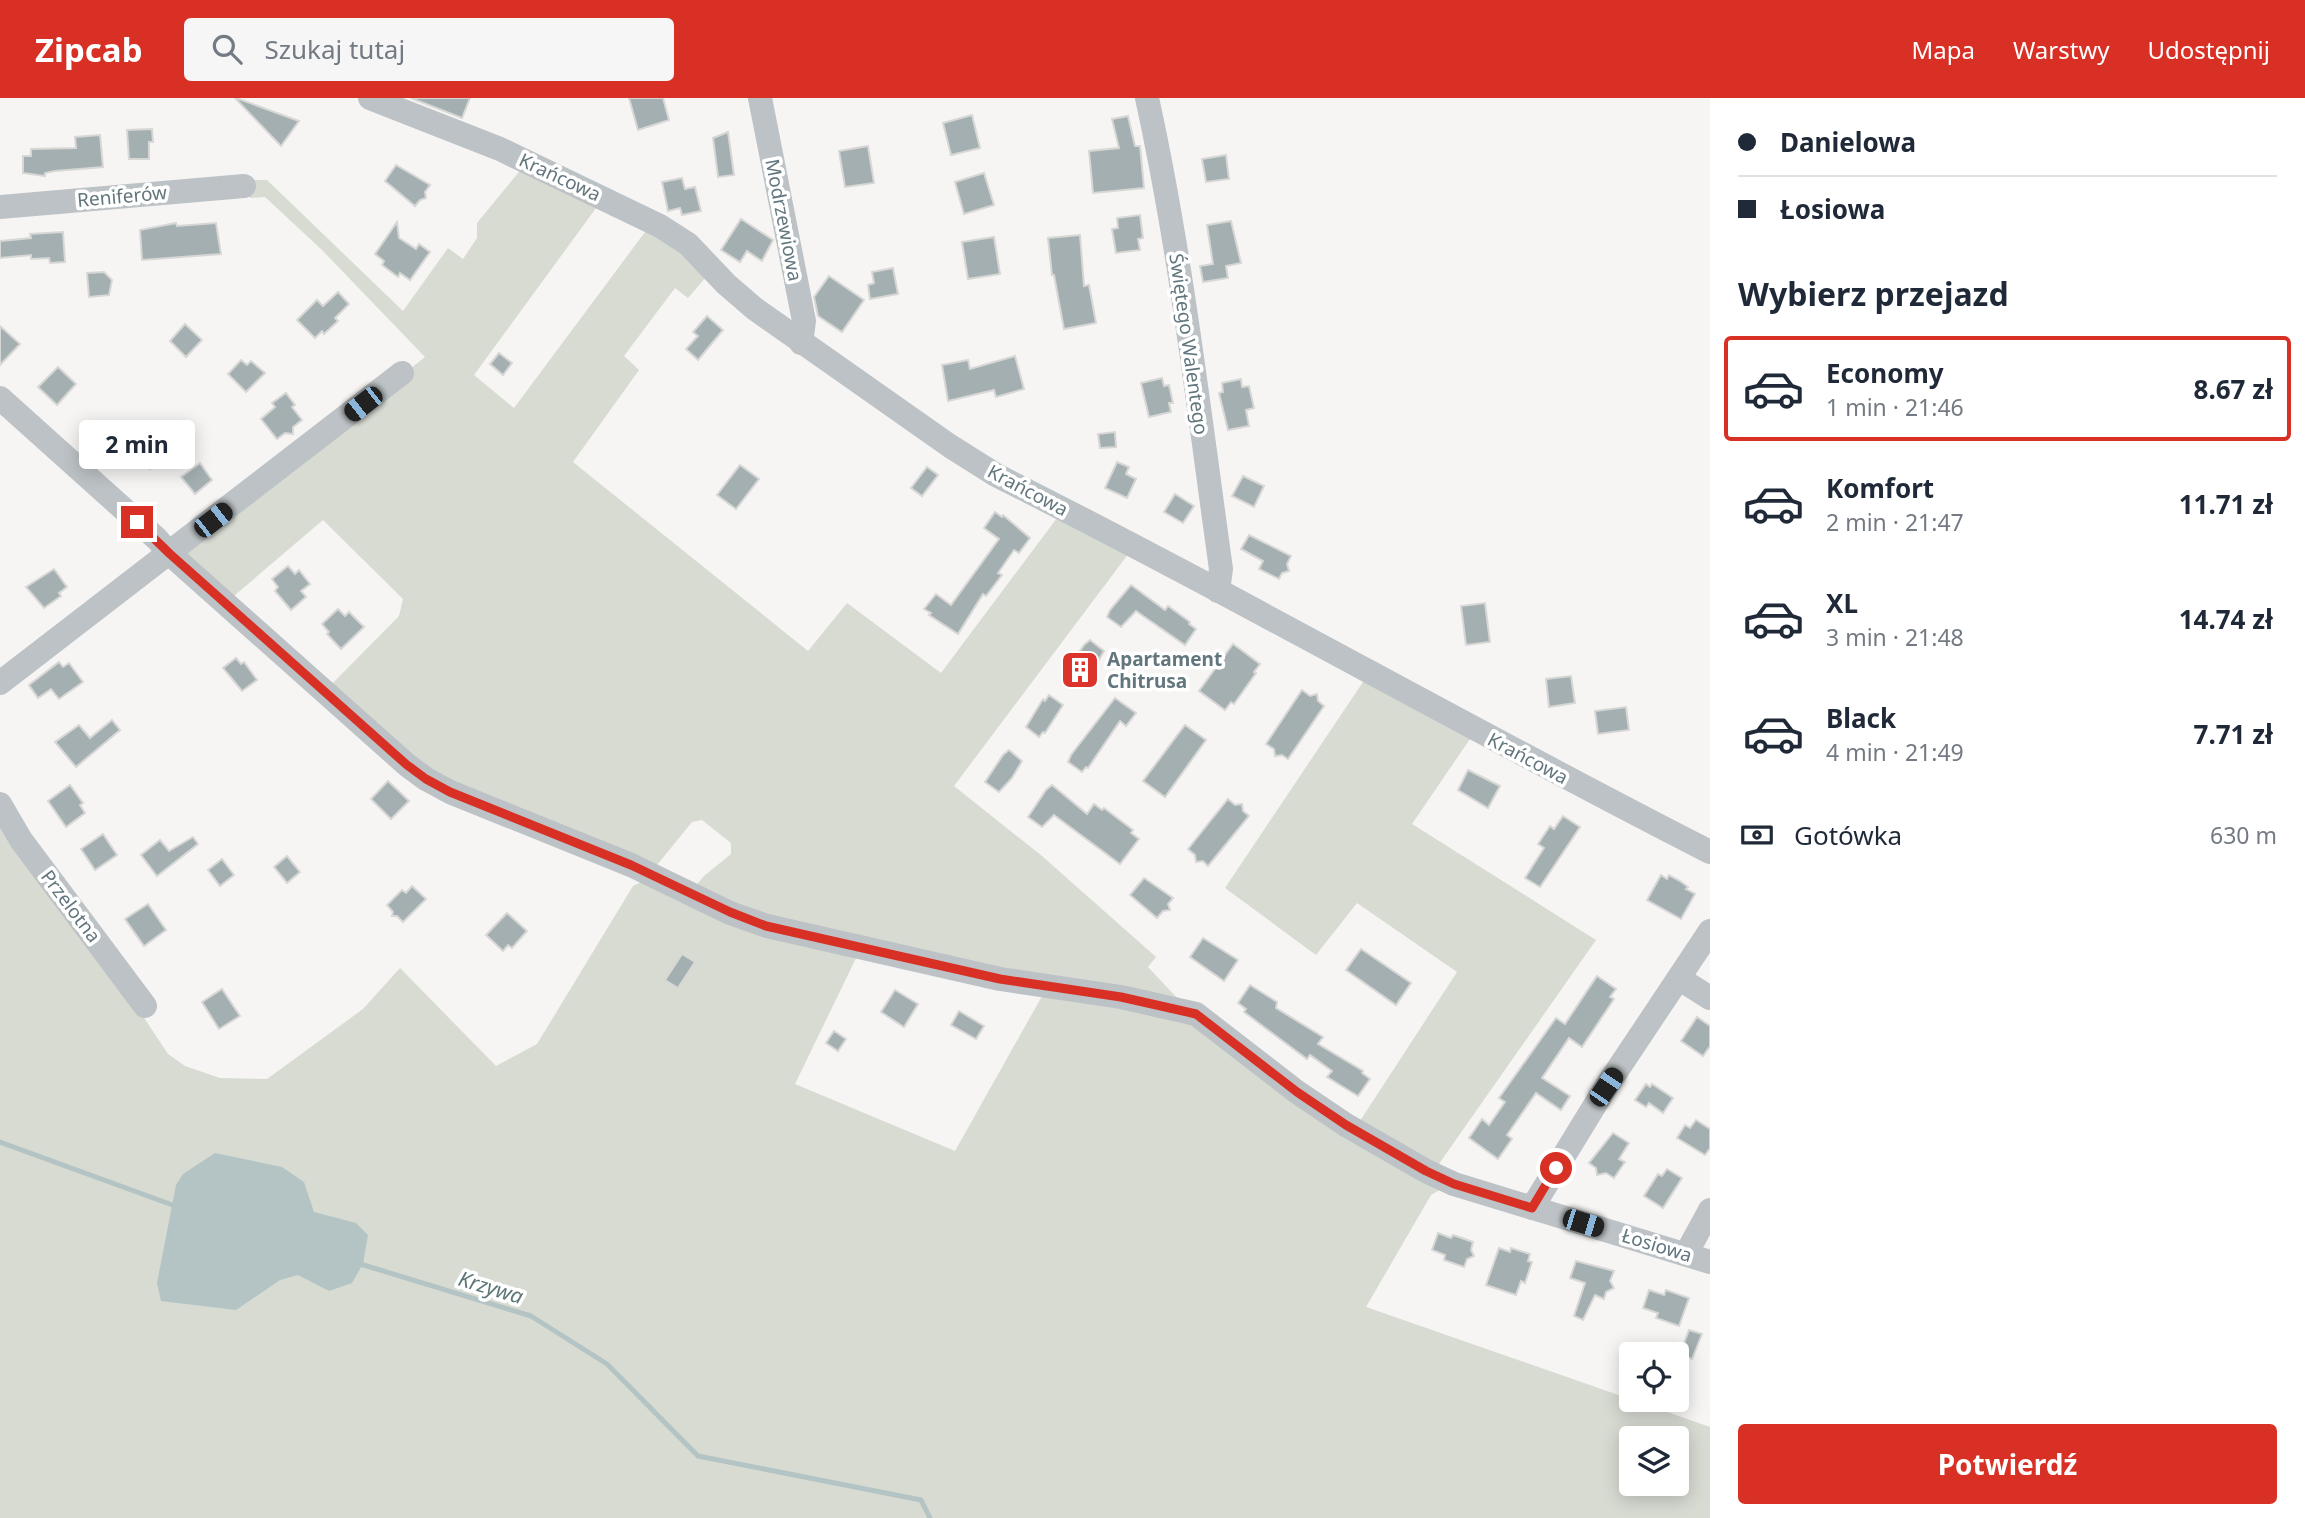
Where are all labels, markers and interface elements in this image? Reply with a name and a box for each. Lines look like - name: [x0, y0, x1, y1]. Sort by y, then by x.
- search box: [184, 18, 674, 81]
- text: Zipcab: [35, 27, 142, 72]
- icon: search: [208, 30, 246, 68]
- text: Szukaj tutaj: [264, 31, 405, 67]
- text: Mapa: [1912, 33, 1975, 66]
- text: Warstwy: [2013, 33, 2110, 66]
- text: Udostępnij: [2148, 33, 2270, 66]
- text: Danielowa: [1780, 124, 1916, 160]
- street label: Krańcowa: [515, 147, 605, 207]
- street label: Modrzewiowa: [759, 157, 809, 283]
- street label: Reniferów: [76, 179, 168, 213]
- text: Łosiowa: [1780, 191, 1885, 227]
- street label: Świętego Walentego: [1163, 252, 1215, 436]
- text: Wybierz przejazd: [1738, 272, 2009, 315]
- text: Economy: [1826, 355, 1944, 391]
- icon: car: [1742, 357, 1805, 420]
- text: 8.67 zł: [2194, 371, 2273, 407]
- car: [340, 383, 387, 425]
- text: 1 min · 21:46: [1826, 391, 1964, 423]
- callout: 2 min: [79, 420, 195, 470]
- text: 2 min: [105, 428, 169, 460]
- street label: Krańcowa: [983, 458, 1073, 522]
- text: Komfort: [1826, 470, 1934, 506]
- icon: car: [1742, 472, 1805, 535]
- text: 11.71 zł: [2179, 486, 2273, 522]
- car: [190, 499, 237, 541]
- route end: [121, 506, 153, 538]
- text: 2 min · 21:47: [1826, 506, 1964, 538]
- text: XL: [1826, 585, 1858, 621]
- icon: car: [1742, 587, 1805, 650]
- text: 14.74 zł: [2179, 601, 2273, 637]
- text: 3 min · 21:48: [1826, 621, 1964, 653]
- place label: Apartament Chitrusa: [1107, 646, 1222, 694]
- building icon: Apartament Chitrusa: [1059, 649, 1101, 691]
- text: Black: [1826, 700, 1896, 736]
- icon: car: [1742, 702, 1805, 765]
- text: 7.71 zł: [2194, 716, 2273, 752]
- street label: Krańcowa: [1483, 726, 1573, 790]
- text: 4 min · 21:49: [1826, 736, 1964, 768]
- icon: cash: [1738, 816, 1776, 854]
- text: Gotówka: [1794, 817, 1902, 853]
- text: 630 m: [2210, 819, 2277, 851]
- street label: Przelotna: [35, 864, 107, 948]
- car: [1586, 1064, 1627, 1110]
- route start: [1540, 1152, 1572, 1184]
- car: [1560, 1207, 1607, 1239]
- street label: Łosiowa: [1619, 1222, 1695, 1268]
- water label: Krzywa: [455, 1264, 527, 1310]
- map controls: [1619, 1342, 1689, 1496]
- button: locate: [1619, 1342, 1689, 1412]
- button: Potwierdź: [1738, 1424, 2277, 1504]
- button: layers: [1619, 1426, 1689, 1496]

